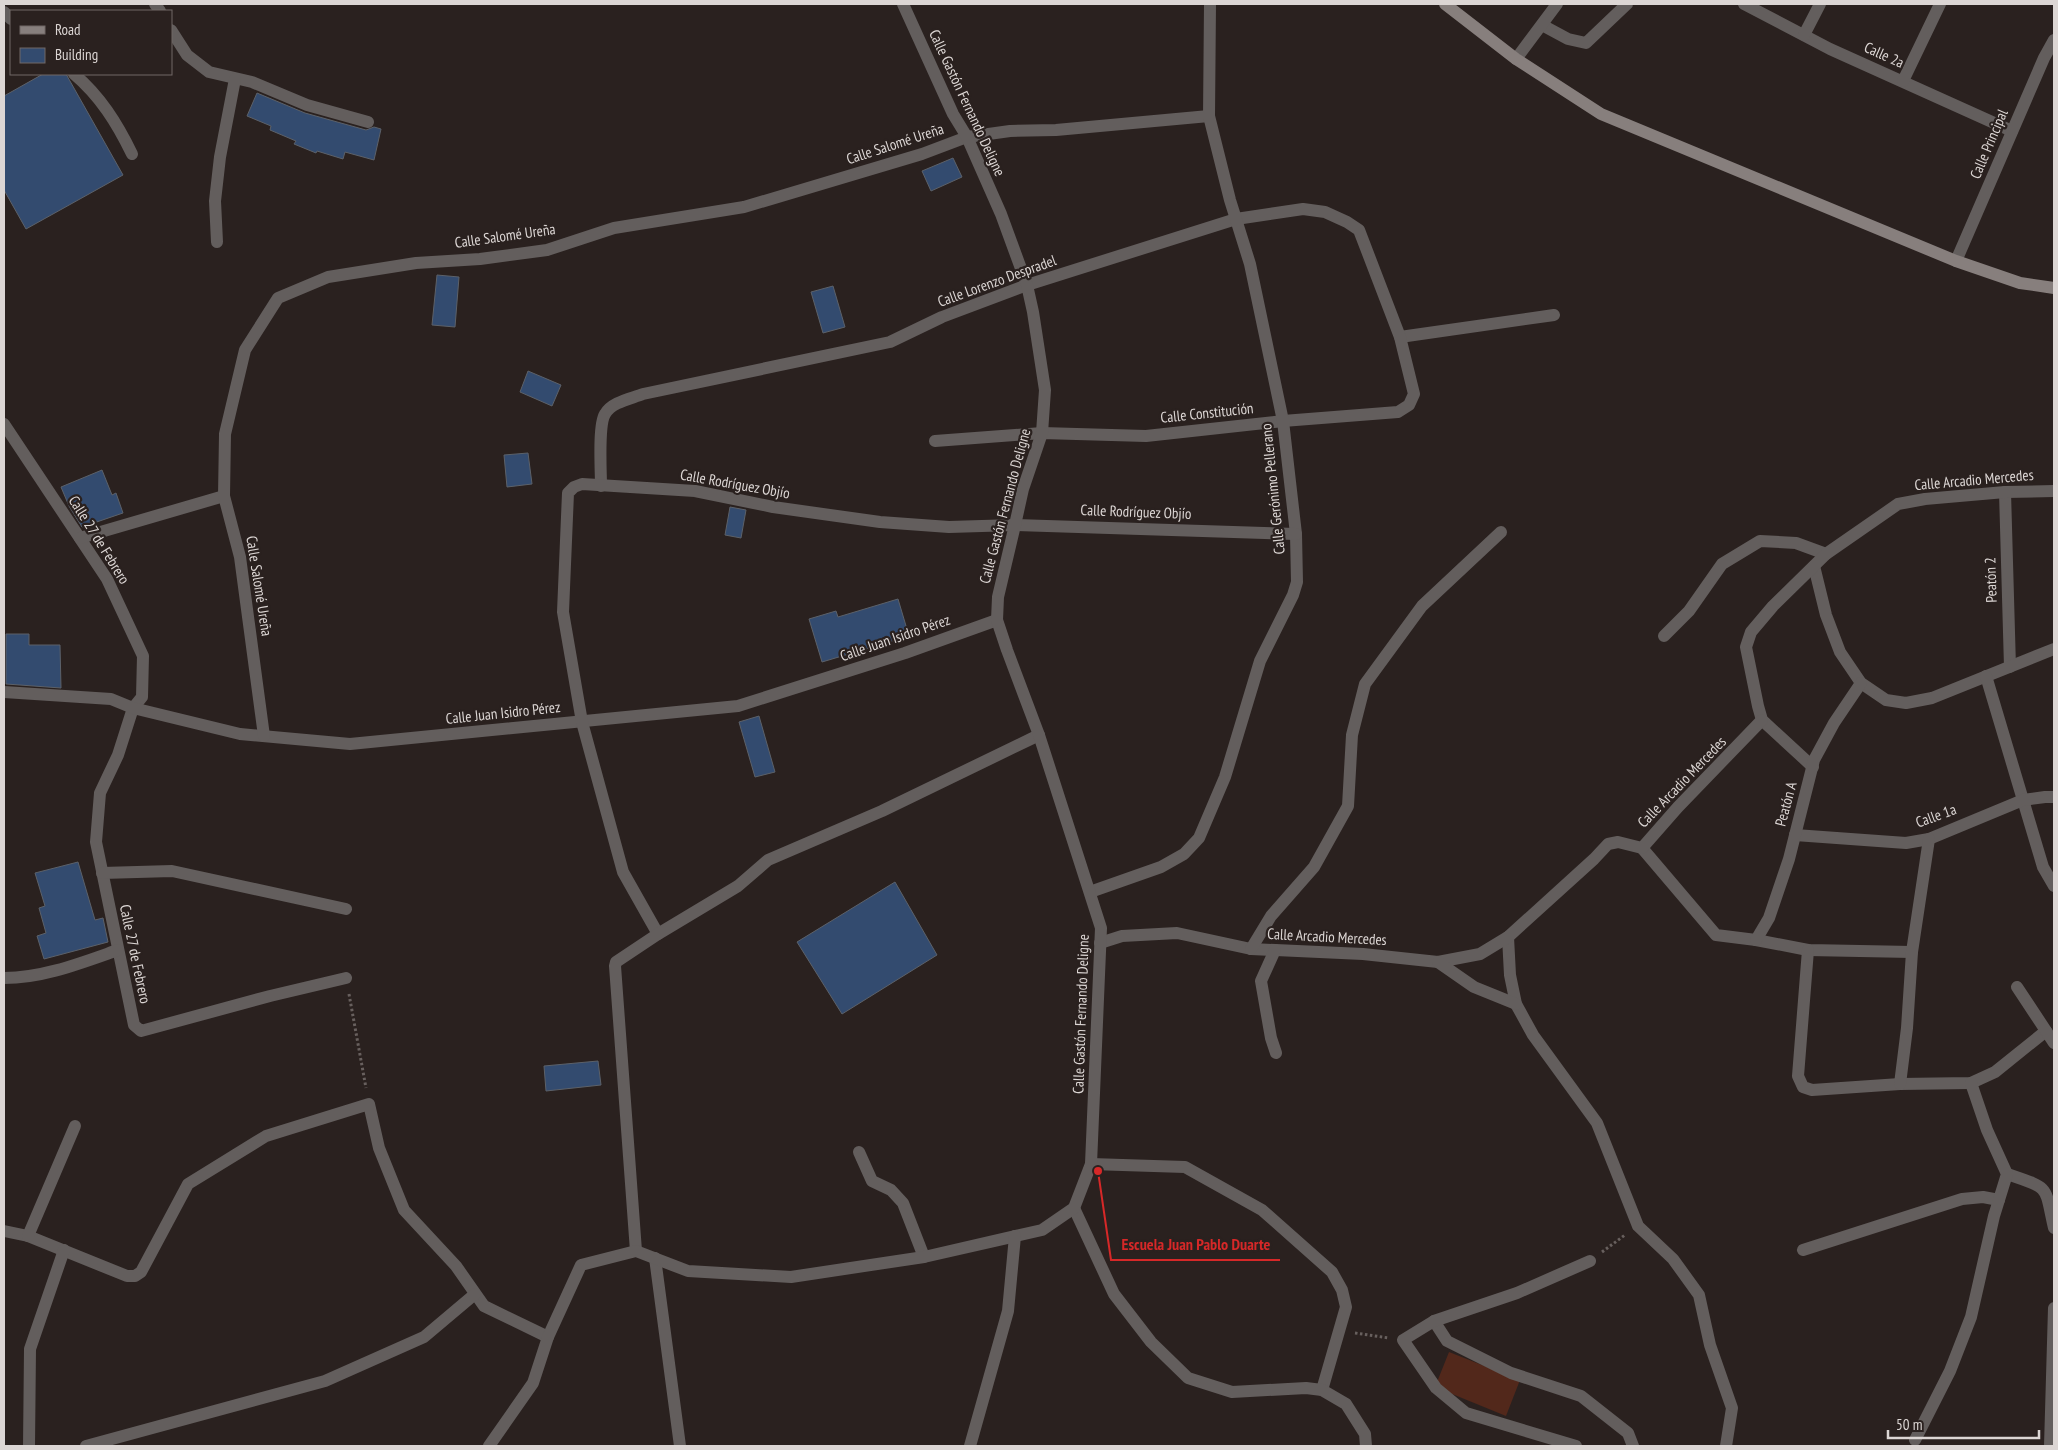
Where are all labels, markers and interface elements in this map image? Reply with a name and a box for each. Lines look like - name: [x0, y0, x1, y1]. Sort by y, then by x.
- legend: [10, 10, 172, 75]
- text: Road: [55, 20, 81, 39]
- street label: Calle Gastón Fernando Deligne: [925, 26, 1010, 179]
- street label: Calle 2a: [1861, 37, 1907, 72]
- text: Building: [55, 45, 98, 64]
- street label: Calle Principal: [1965, 106, 2012, 182]
- street label: Calle Salomé Ureña: [844, 119, 946, 168]
- street label: Calle Salomé Ureña: [453, 219, 556, 252]
- street label: Calle Lorenzo Despradel: [935, 250, 1059, 311]
- street label: Calle Constitución: [1160, 398, 1254, 427]
- street label: Calle Gerónimo Pellerano: [1256, 423, 1289, 555]
- street label: Calle Gastón Fernando Deligne: [975, 426, 1034, 585]
- street label: Calle Rodríguez Objío: [679, 465, 791, 503]
- street label: Calle Arcadio Mercedes: [1914, 465, 2034, 494]
- street label: Calle 27 de Febrero: [65, 492, 134, 587]
- street label: Calle Rodríguez Objío: [1080, 500, 1192, 523]
- street label: Calle Salomé Ureña: [242, 534, 277, 637]
- street label: Peatón 2: [1980, 557, 2001, 603]
- street label: Calle Juan Isidro Pérez: [837, 610, 952, 665]
- street label: Calle Juan Isidro Pérez: [445, 697, 561, 728]
- street label: Calle Arcadio Mercedes: [1633, 732, 1730, 831]
- street label: Peatón A: [1770, 779, 1801, 828]
- street label: Calle 1a: [1913, 799, 1959, 832]
- street label: Calle 27 de Febrero: [116, 903, 155, 1005]
- street label: Calle Arcadio Mercedes: [1267, 924, 1387, 949]
- street label: Calle Gastón Fernando Deligne: [1068, 934, 1093, 1094]
- callout: Escuela Juan Pablo Duarte: [1111, 1229, 1280, 1260]
- text: Escuela Juan Pablo Duarte: [1122, 1234, 1271, 1254]
- scale bar: [1888, 1408, 2039, 1440]
- text: 50 m: [1896, 1415, 1922, 1434]

